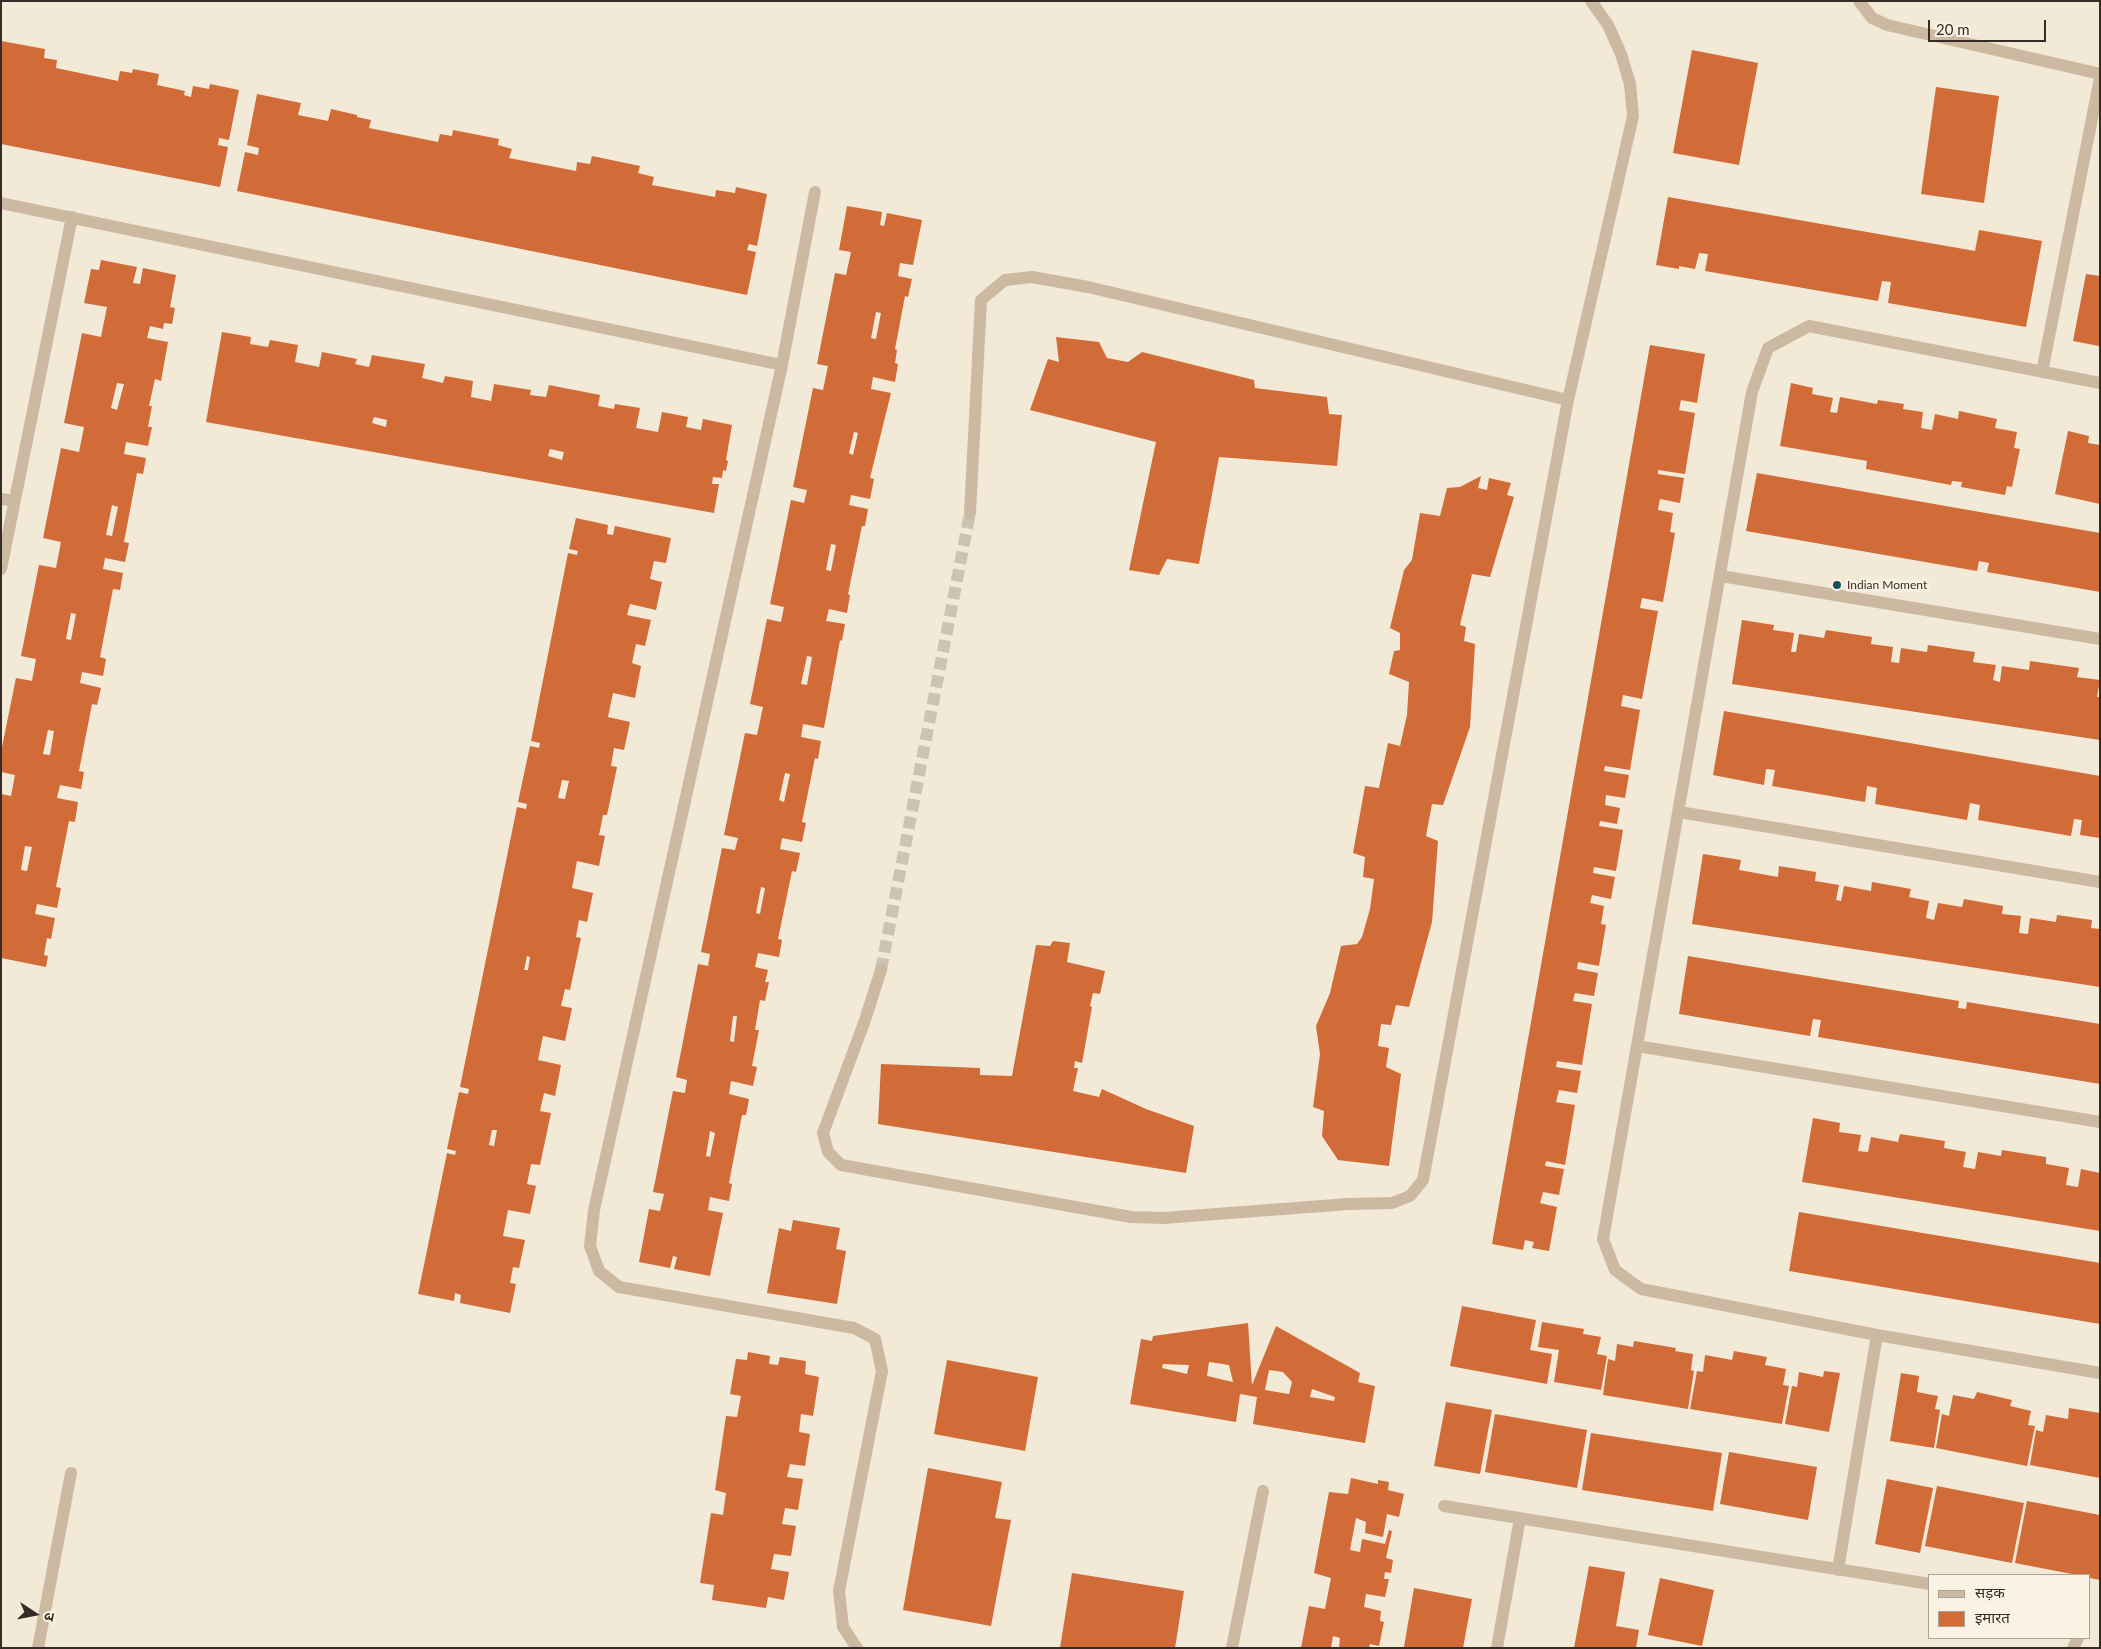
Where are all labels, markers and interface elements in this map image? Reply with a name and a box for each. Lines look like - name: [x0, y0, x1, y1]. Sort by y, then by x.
- scale bar: [1931, 10, 2048, 42]
- text: 20 m: [1936, 20, 1970, 38]
- place label: Indian Moment: [1847, 578, 1927, 592]
- marker: Indian Moment: [1831, 579, 1843, 591]
- legend: [1928, 1574, 2091, 1639]
- text: सड़क: [1975, 1583, 2005, 1601]
- north arrow: [10, 1589, 60, 1639]
- text: इमारत: [1975, 1608, 2010, 1626]
- text: उ: [41, 1611, 59, 1623]

